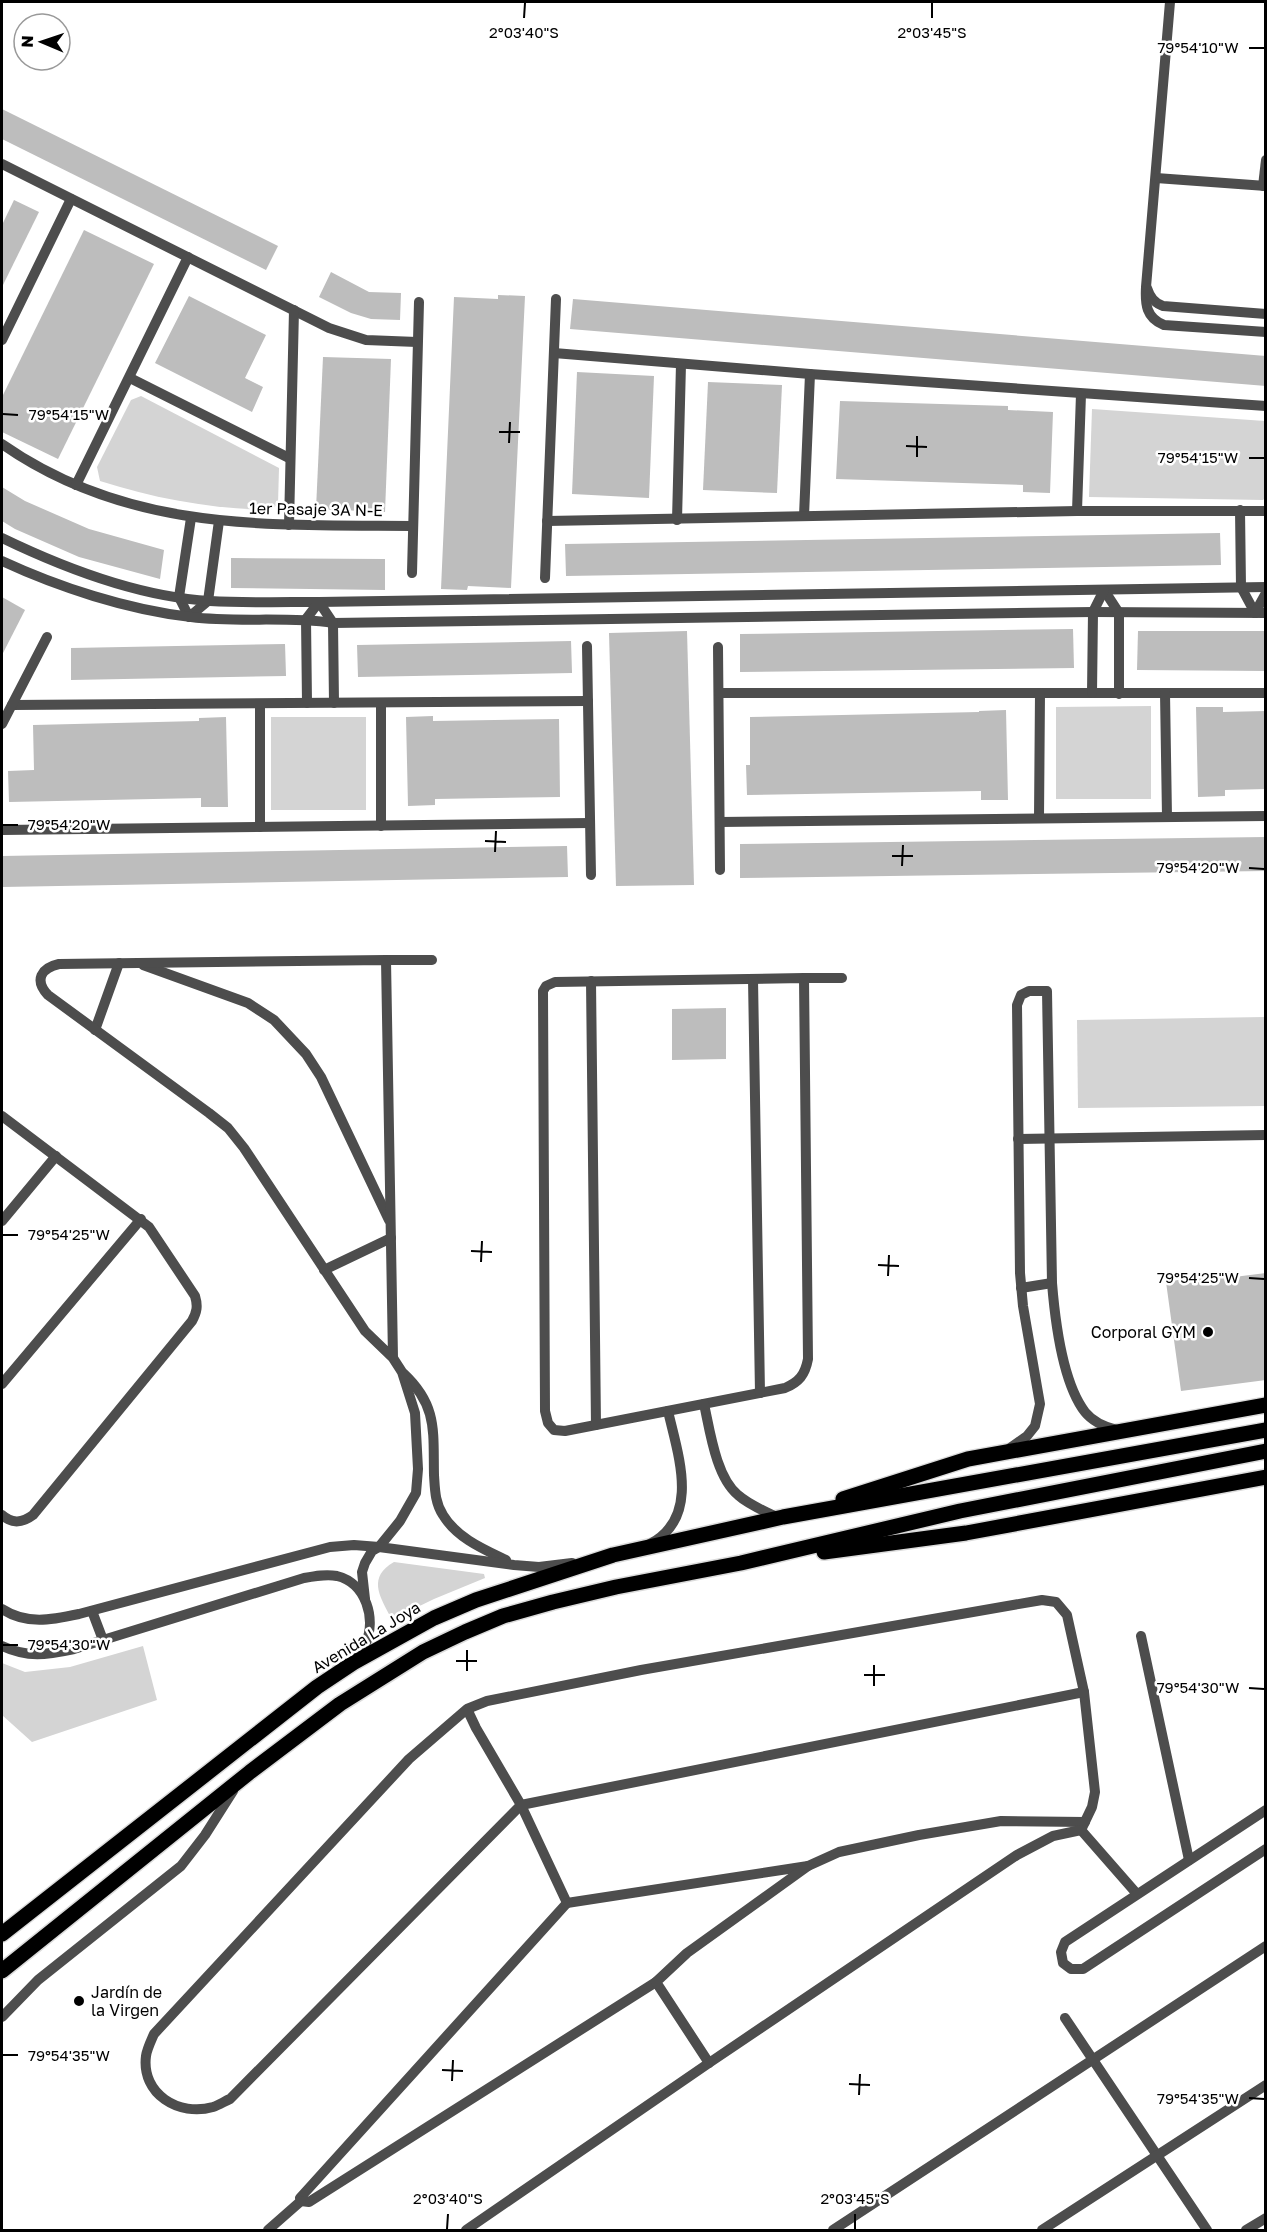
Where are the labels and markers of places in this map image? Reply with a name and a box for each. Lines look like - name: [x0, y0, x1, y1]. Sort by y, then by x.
- place label: Corporal GYM: [1091, 1322, 1196, 1342]
- marker: Corporal GYM: [1201, 1325, 1215, 1339]
- place label: Jardín de la Virgen: [91, 1982, 162, 2020]
- marker: Jardín de la Virgen: [72, 1994, 86, 2008]

